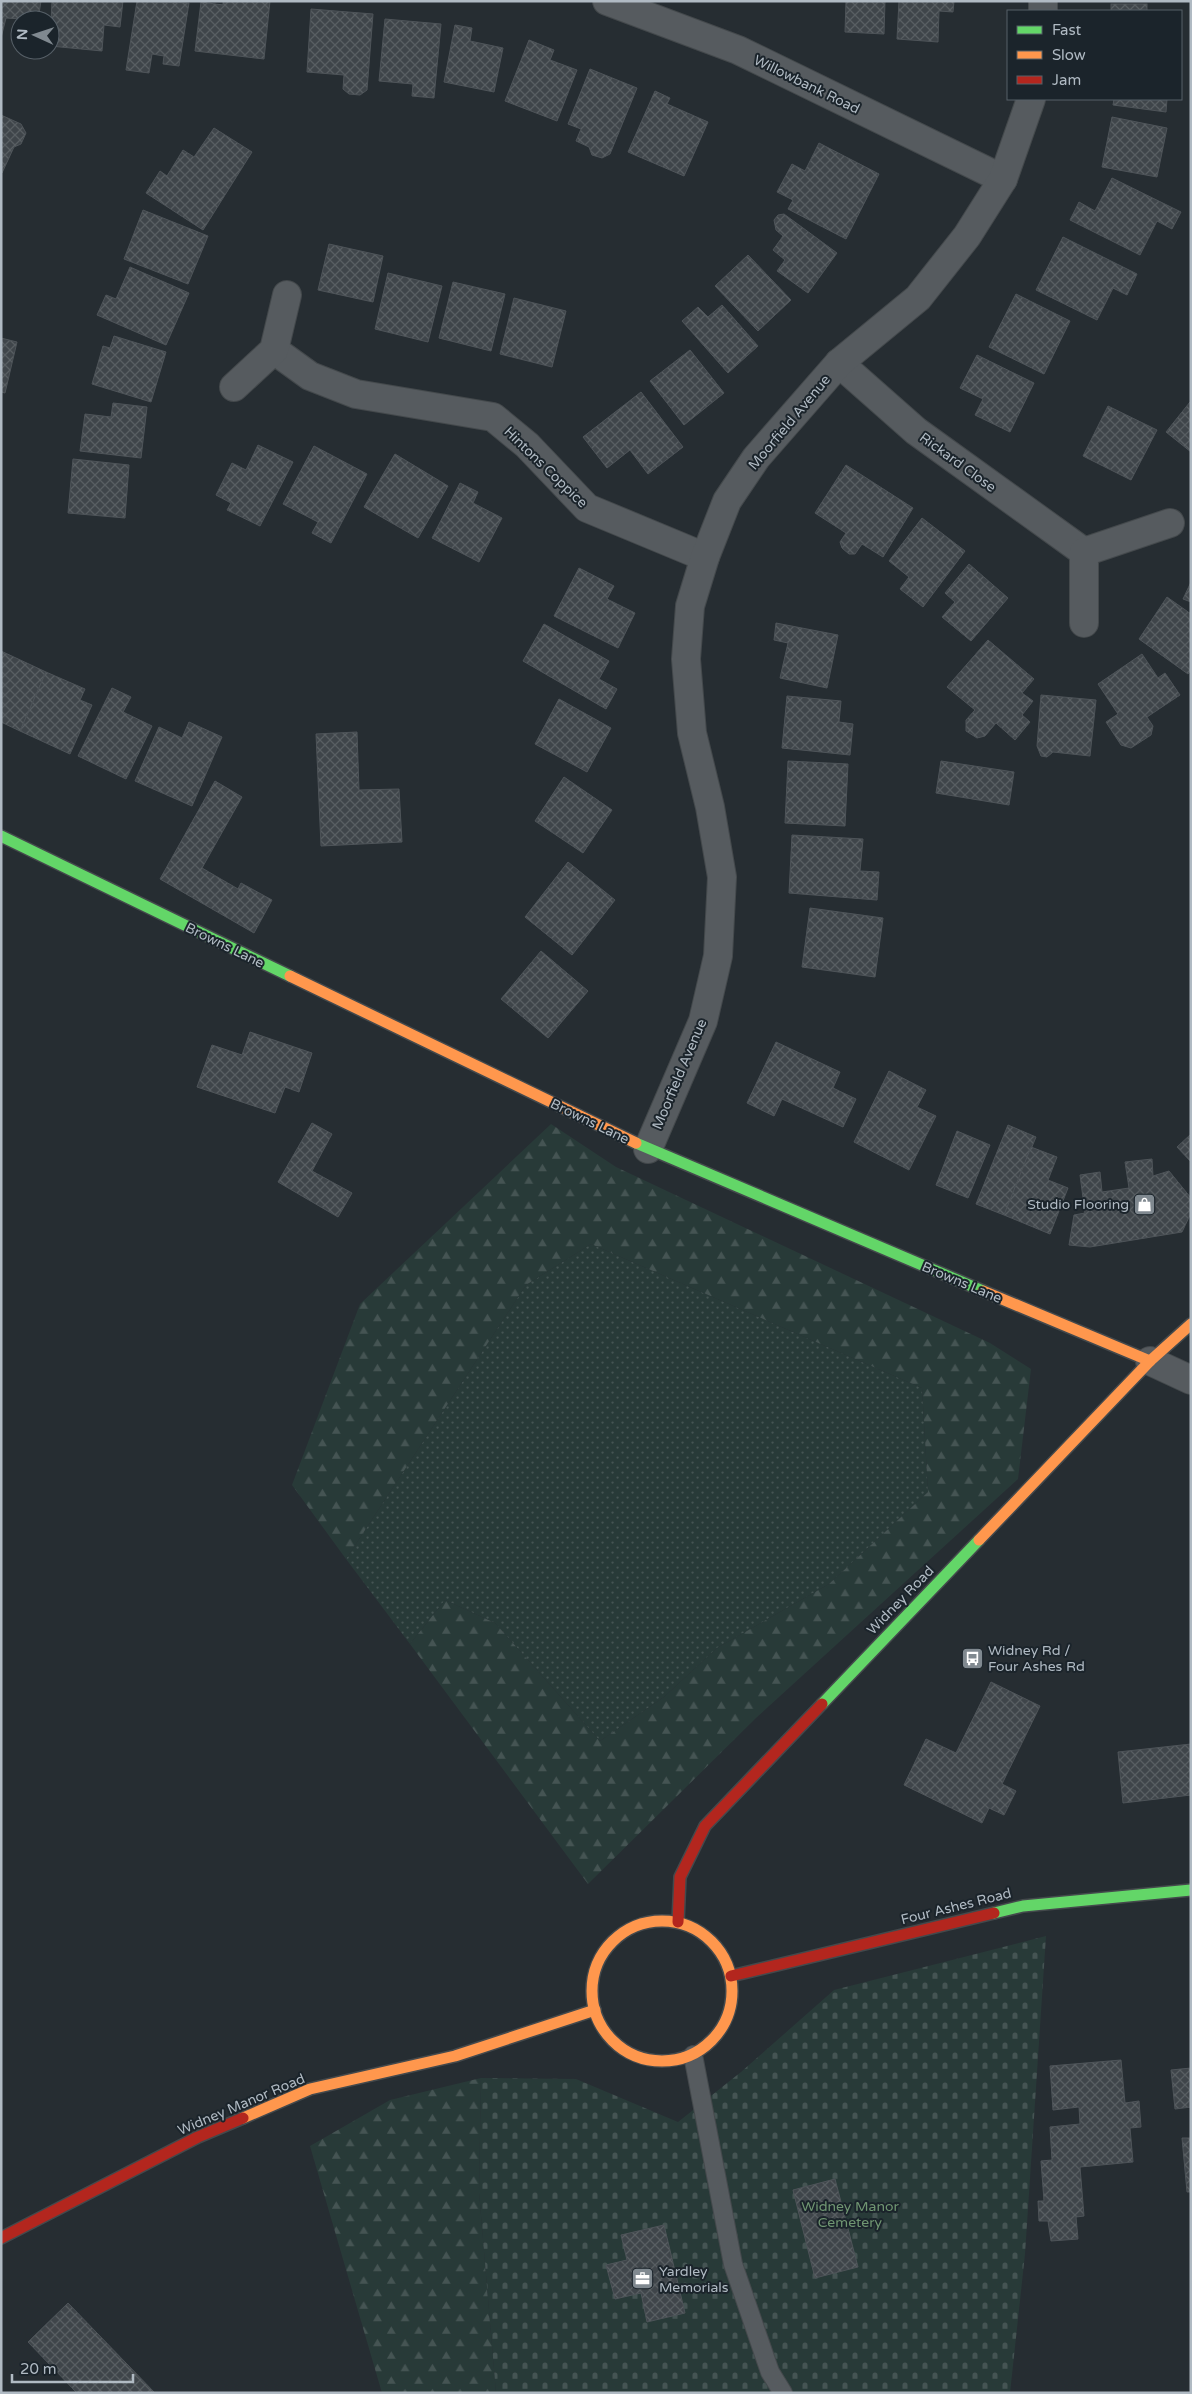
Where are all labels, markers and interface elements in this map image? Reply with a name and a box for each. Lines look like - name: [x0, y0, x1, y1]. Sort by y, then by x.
- north arrow: [10, 10, 60, 60]
- legend: [1007, 10, 1182, 100]
- text: Fast: [1052, 21, 1082, 39]
- text: N: [14, 28, 31, 40]
- text: Slow: [1052, 46, 1086, 64]
- street label: Willowbank Road: [751, 51, 862, 117]
- text: Jam: [1052, 71, 1081, 89]
- street label: Moorfield Avenue: [745, 371, 834, 473]
- street label: Hintons Coppice: [500, 423, 591, 512]
- street label: Rickard Close: [916, 429, 999, 496]
- street label: Browns Lane: [183, 919, 267, 972]
- street label: Moorfield Avenue: [648, 1016, 710, 1132]
- street label: Browns Lane: [548, 1095, 632, 1148]
- shop icon: Studio Flooring: [1133, 1192, 1157, 1216]
- place label: Studio Flooring: [1027, 1196, 1129, 1213]
- street label: Browns Lane: [919, 1258, 1005, 1307]
- street label: Widney Road: [863, 1562, 937, 1638]
- place label: Widney Rd / Four Ashes Rd: [988, 1642, 1085, 1675]
- bus stop icon: Widney Rd / Four Ashes Rd: [960, 1646, 984, 1670]
- street label: Four Ashes Road: [899, 1885, 1013, 1928]
- street label: Widney Manor Road: [175, 2070, 307, 2139]
- park label: Widney Manor Cemetery: [801, 2198, 899, 2231]
- place label: Yardley Memorials: [659, 2263, 729, 2296]
- office icon: Yardley Memorials: [631, 2267, 655, 2291]
- scale bar: [12, 2352, 134, 2384]
- text: 20 m: [20, 2360, 57, 2378]

